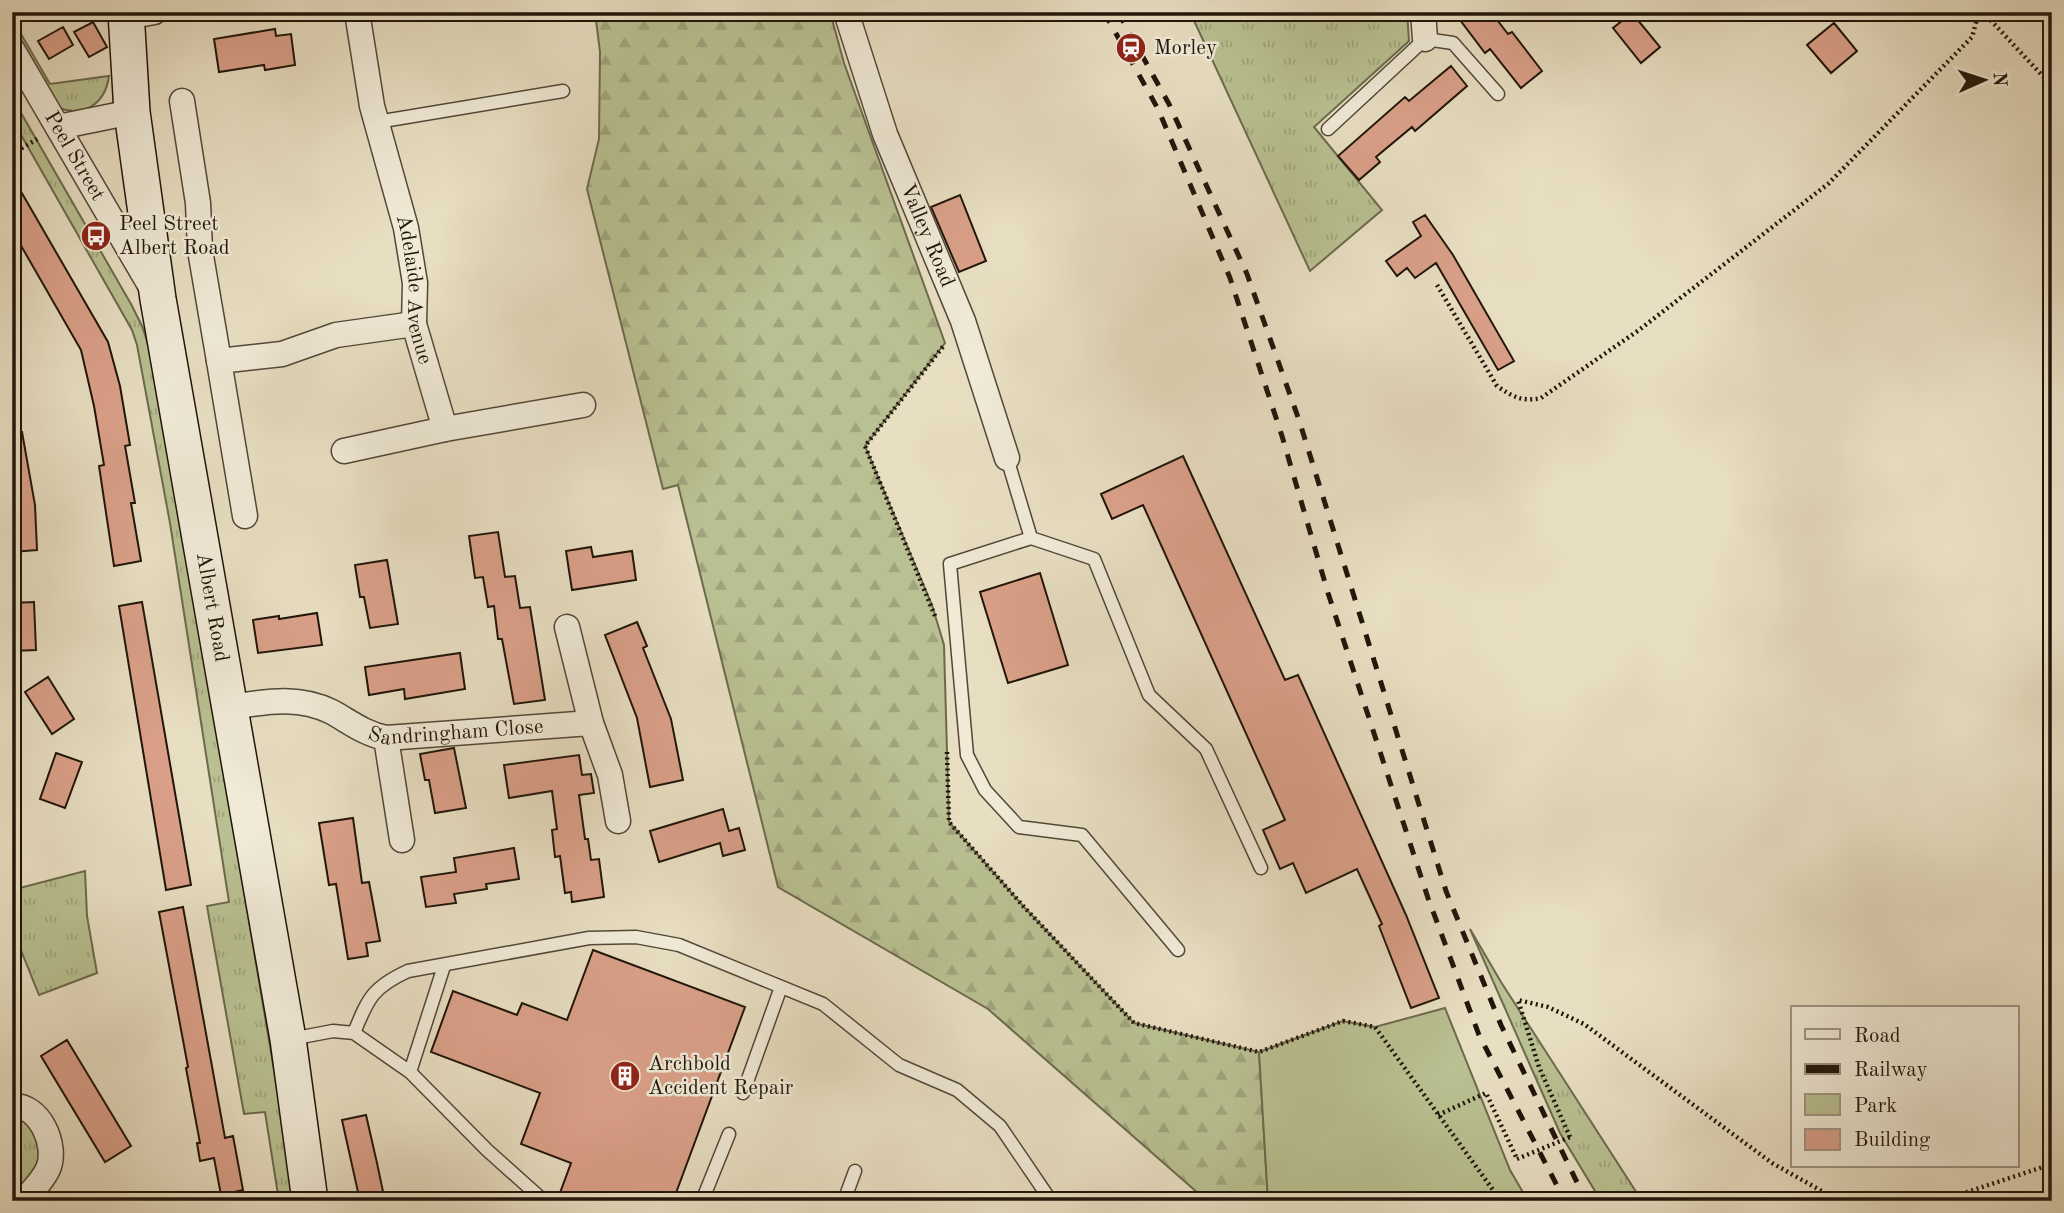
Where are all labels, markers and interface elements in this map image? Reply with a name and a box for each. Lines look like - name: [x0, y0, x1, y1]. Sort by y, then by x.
- station icon: Morley: [1114, 31, 1148, 65]
- place label: Morley: [1154, 38, 1217, 59]
- north arrow: [1948, 46, 2018, 116]
- text: N: [1989, 71, 2008, 87]
- street label: Peel Street: [40, 108, 109, 204]
- street label: Valley Road: [896, 181, 958, 290]
- street label: Adelaide Avenue: [392, 212, 436, 367]
- place label: Peel Street Albert Road: [119, 214, 230, 259]
- bus stop icon: Peel Street Albert Road: [79, 219, 113, 253]
- street label: Albert Road: [192, 551, 232, 664]
- street label: Sandringham Close: [365, 716, 544, 749]
- legend: [1791, 1006, 2018, 1168]
- text: Road: [1854, 1026, 1901, 1047]
- place label: Archbold Accident Repair: [648, 1054, 794, 1099]
- building icon: Archbold Accident Repair: [608, 1059, 642, 1093]
- text: Railway: [1854, 1060, 1928, 1081]
- text: Park: [1854, 1096, 1897, 1117]
- text: Building: [1854, 1130, 1931, 1151]

